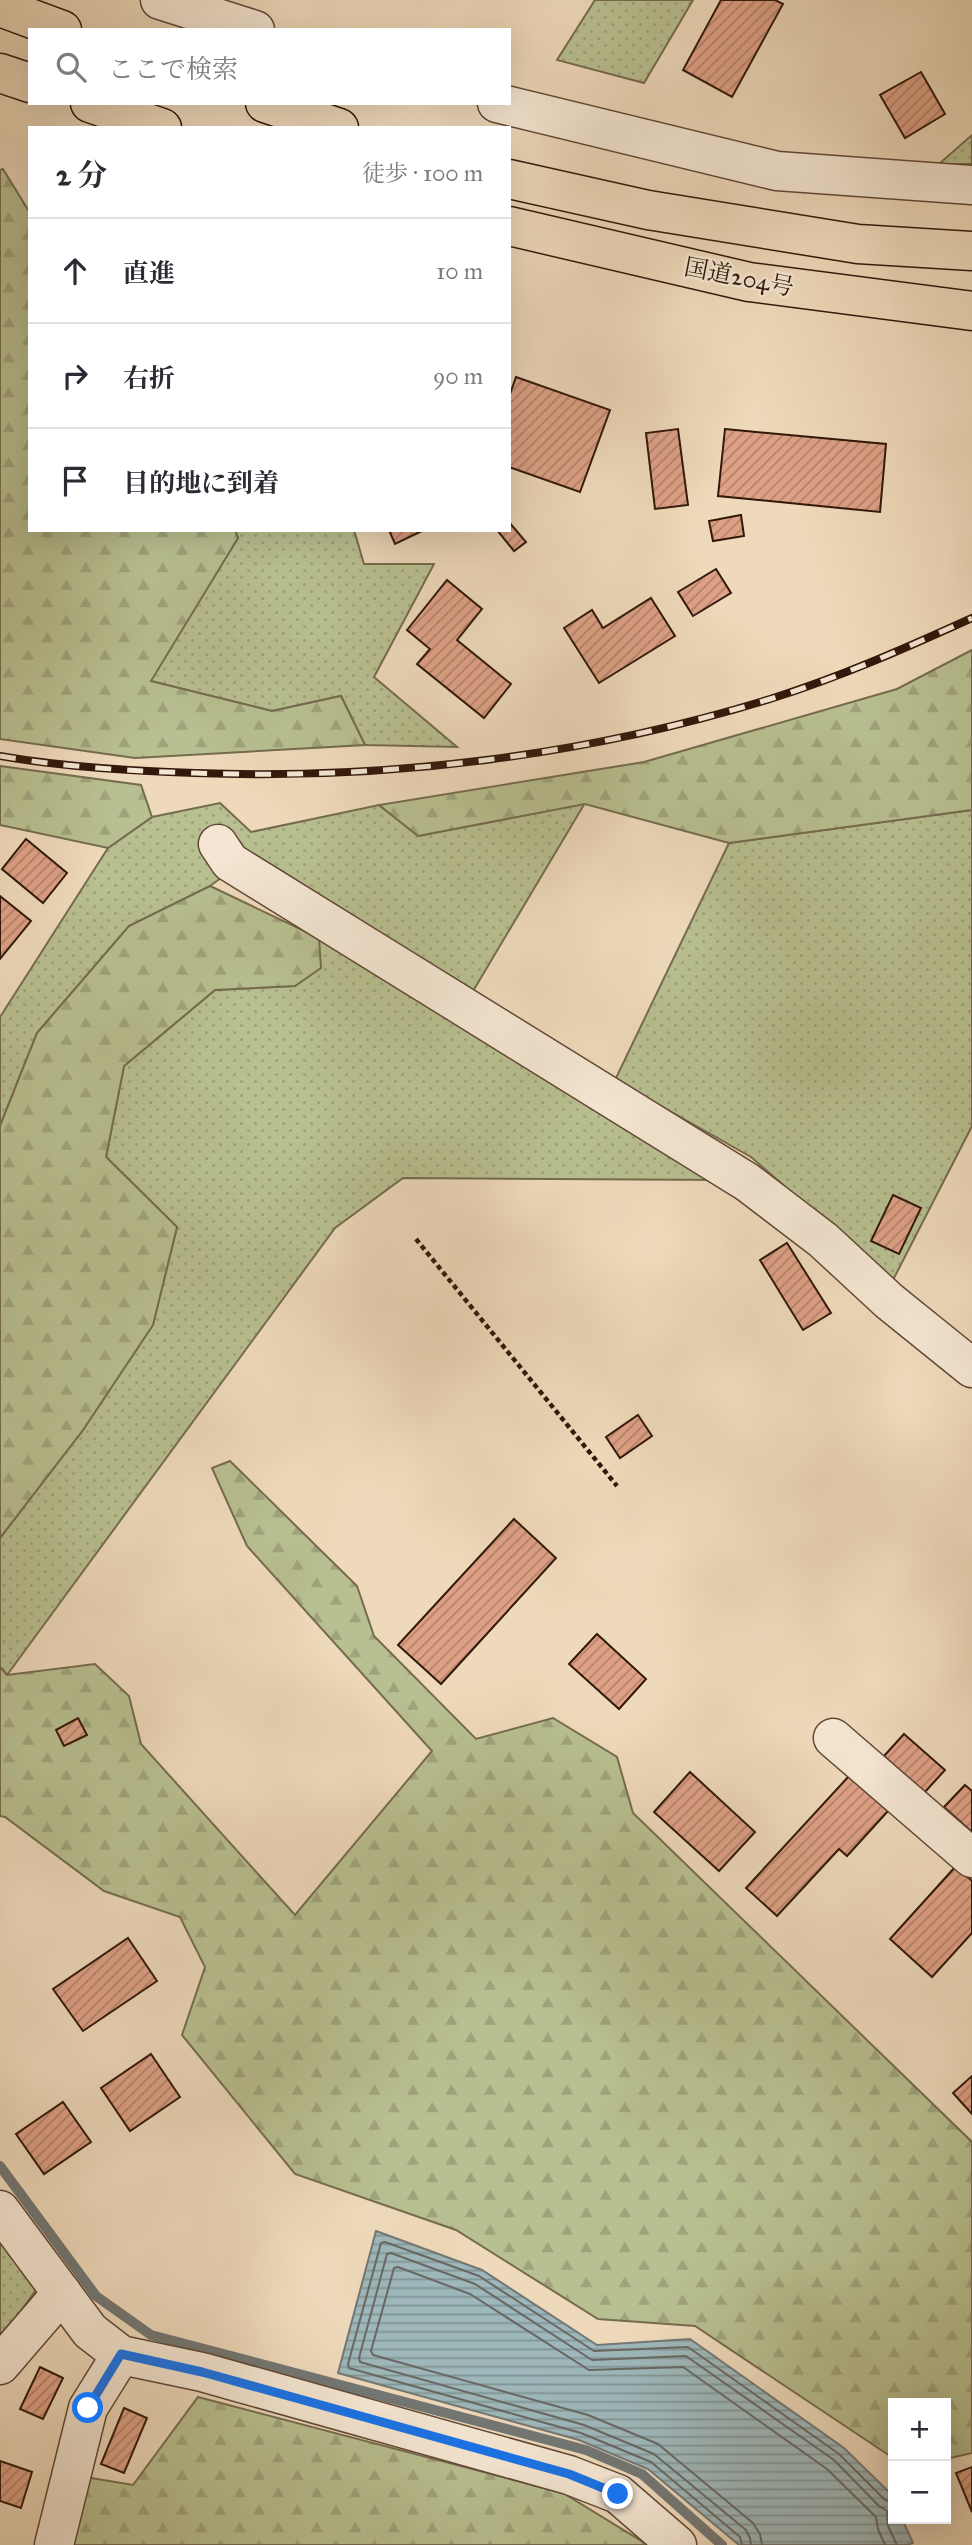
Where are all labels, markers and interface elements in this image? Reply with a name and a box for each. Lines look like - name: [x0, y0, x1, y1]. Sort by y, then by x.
- search box: [28, 28, 511, 105]
- icon: search: [52, 48, 90, 86]
- text: ここで検索: [108, 53, 238, 85]
- text: 2 分: [56, 157, 107, 193]
- text: 徒歩 · 100 m: [362, 159, 483, 187]
- icon: ahead: [56, 252, 94, 290]
- street label: 国道204号: [682, 252, 796, 302]
- text: 直進: [123, 257, 175, 289]
- text: 10 m: [436, 257, 483, 285]
- icon: right: [56, 357, 94, 395]
- text: 右折: [123, 362, 175, 394]
- text: 90 m: [433, 362, 483, 390]
- icon: arrive: [56, 462, 94, 500]
- text: 目的地に到着: [123, 467, 279, 499]
- route start: [72, 2392, 103, 2423]
- map controls: [888, 2398, 951, 2524]
- button: +: [888, 2398, 951, 2461]
- button: −: [888, 2461, 951, 2524]
- route end: [602, 2478, 633, 2509]

